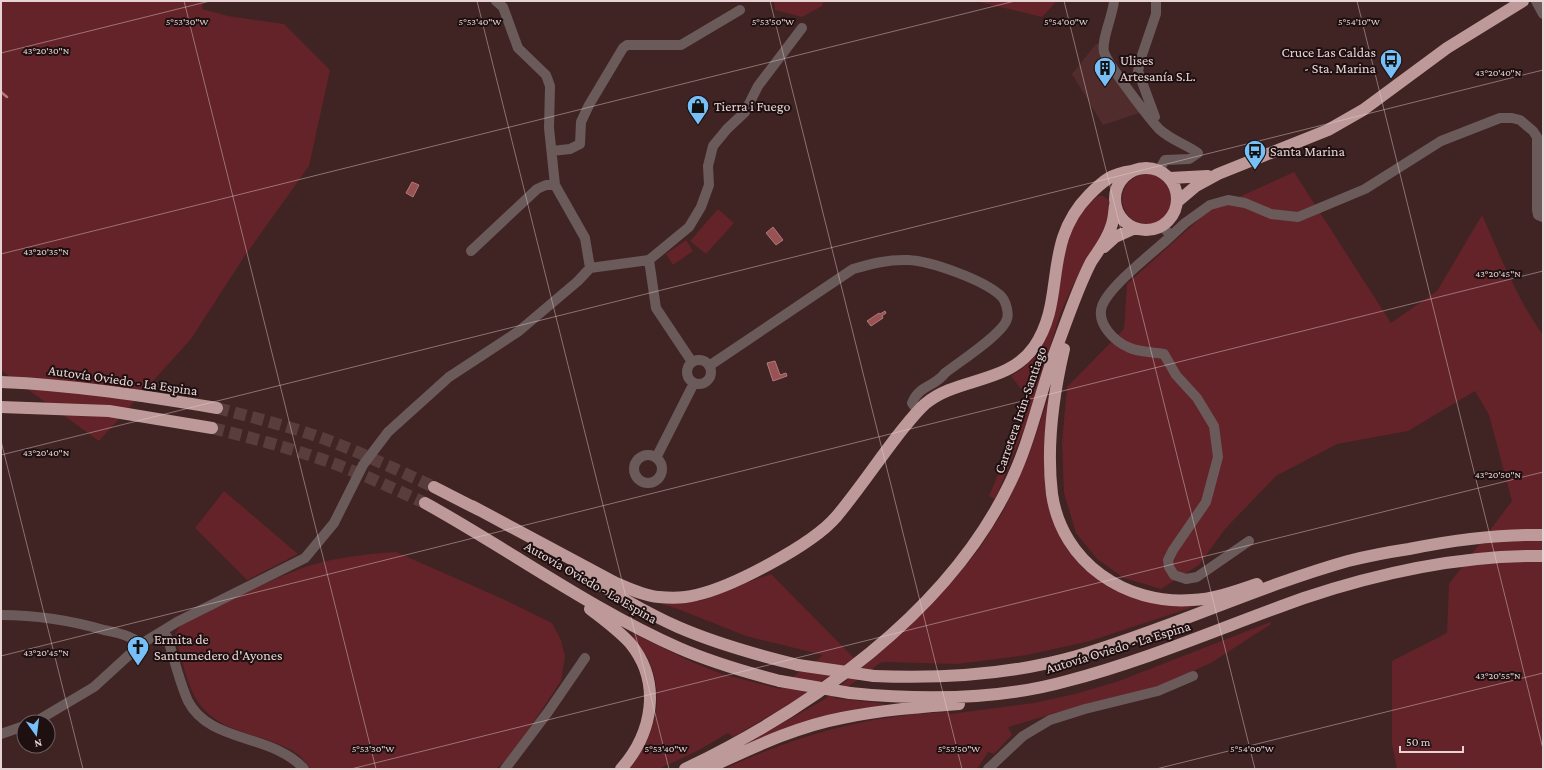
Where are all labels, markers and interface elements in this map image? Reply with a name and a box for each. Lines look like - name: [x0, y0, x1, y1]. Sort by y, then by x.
- text: 5°53'30"W: [166, 16, 209, 27]
- text: 5°53'40"W: [459, 16, 502, 27]
- text: 5°53'50"W: [752, 16, 795, 27]
- text: 5°54'00"W: [1044, 16, 1089, 27]
- text: 5°54'10"W: [1338, 16, 1381, 27]
- place label: Cruce Las Caldas - Sta. Marina: [1282, 44, 1377, 76]
- text: 43°20'30"N: [23, 45, 70, 56]
- bus stop icon: Cruce Las Caldas - Sta. Marina: [1378, 47, 1404, 80]
- place label: Ulises Artesanía S.L.: [1120, 52, 1196, 84]
- building icon: Ulises Artesanía S.L.: [1092, 55, 1118, 88]
- text: 43°20'40"N: [1475, 67, 1522, 78]
- shop icon: Tierra i Fuego: [685, 93, 711, 126]
- place label: Tierra i Fuego: [714, 98, 790, 114]
- bus stop icon: Santa Marina: [1242, 138, 1268, 171]
- place label: Santa Marina: [1270, 143, 1345, 159]
- text: 43°20'35"N: [23, 246, 69, 257]
- text: 43°20'45"N: [1475, 268, 1521, 279]
- street label: Carretera Irún-Santiago: [991, 344, 1049, 476]
- street label: Autovía Oviedo - La Espina: [47, 362, 199, 398]
- text: 43°20'40"N: [23, 447, 70, 458]
- text: 43°20'50"N: [1475, 469, 1522, 480]
- street label: Autovía Oviedo - La Espina: [522, 537, 661, 627]
- street label: Autovía Oviedo - La Espina: [1044, 617, 1193, 677]
- place label: Ermita de Santumedero d'Ayones: [154, 631, 282, 663]
- church icon: Ermita de Santumedero d'Ayones: [125, 634, 151, 667]
- text: 43°20'45"N: [23, 647, 69, 658]
- text: 43°20'55"N: [1475, 670, 1521, 681]
- north arrow: [16, 714, 56, 754]
- scale bar: [1400, 728, 1463, 754]
- text: 50 m: [1406, 735, 1431, 749]
- text: N: [33, 737, 44, 751]
- text: 5°53'30"W: [352, 743, 395, 754]
- text: 5°53'40"W: [645, 743, 688, 754]
- text: 5°53'50"W: [938, 743, 981, 754]
- text: 5°54'00"W: [1230, 743, 1275, 754]

